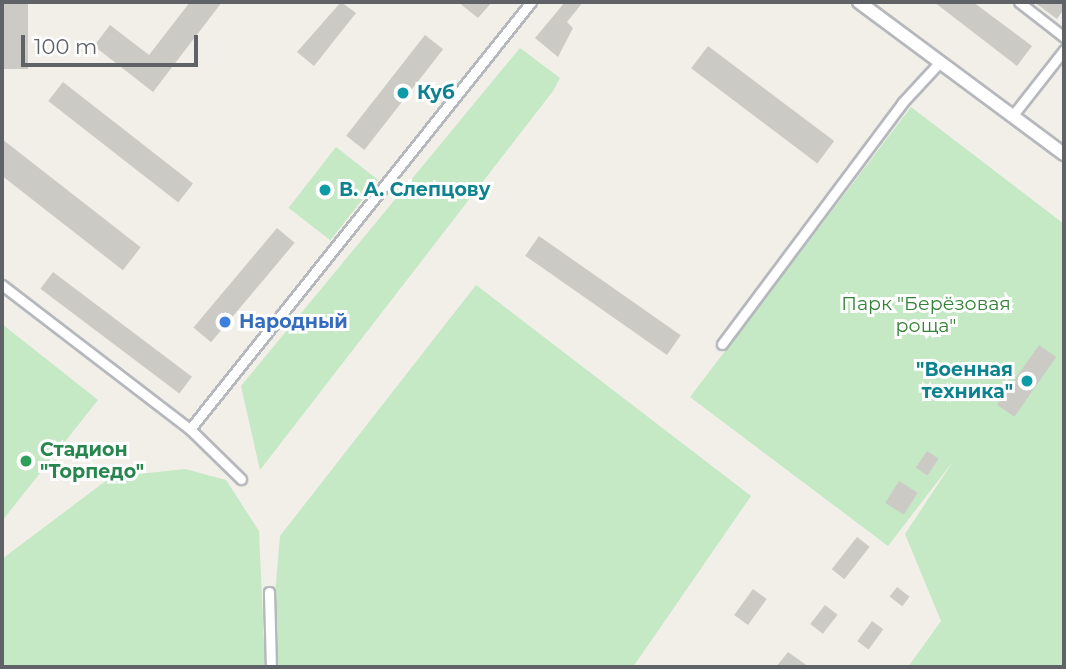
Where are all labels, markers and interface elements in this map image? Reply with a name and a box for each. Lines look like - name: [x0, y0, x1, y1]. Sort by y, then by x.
- scale bar: [24, 21, 201, 65]
- text: 100 m: [34, 34, 97, 59]
- place label: Куб: [417, 82, 455, 104]
- marker: Куб: [395, 85, 411, 101]
- place label: В. А. Слепцову: [339, 179, 490, 201]
- marker: В. А. Слепцову: [317, 182, 333, 198]
- park label: Парк "Берёзовая роща": [841, 293, 1011, 337]
- place label: Народный: [239, 311, 348, 333]
- marker: Народный: [217, 314, 233, 330]
- place label: "Военная техника": [916, 359, 1013, 403]
- marker: "Военная техника": [1019, 373, 1035, 389]
- place label: Стадион "Торпедо": [40, 439, 144, 483]
- marker: Стадион "Торпедо": [18, 453, 34, 469]

